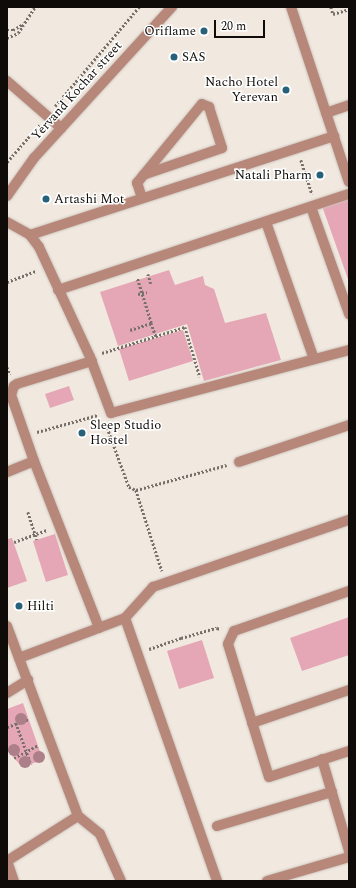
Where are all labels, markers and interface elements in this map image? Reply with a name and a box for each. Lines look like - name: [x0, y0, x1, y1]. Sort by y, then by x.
- scale bar: [216, 12, 267, 38]
- text: 20 m: [221, 17, 246, 36]
- place label: Oriflame: [144, 23, 196, 39]
- marker: Oriflame: [199, 26, 209, 36]
- street label: Yervand Kochar street: [28, 38, 126, 144]
- place label: SAS: [182, 49, 205, 65]
- marker: SAS: [169, 52, 179, 62]
- place label: Nacho Hotel Yerevan: [205, 75, 278, 106]
- marker: Nacho Hotel Yerevan: [281, 85, 291, 95]
- place label: Natali Pharm: [235, 167, 312, 183]
- marker: Natali Pharm: [315, 170, 325, 180]
- place label: Artashi Mot: [54, 191, 124, 207]
- marker: Artashi Mot: [41, 194, 51, 204]
- place label: Sleep Studio Hostel: [90, 418, 161, 449]
- marker: Sleep Studio Hostel: [77, 428, 87, 438]
- place label: Hilti: [27, 598, 54, 614]
- marker: Hilti: [14, 601, 24, 611]

